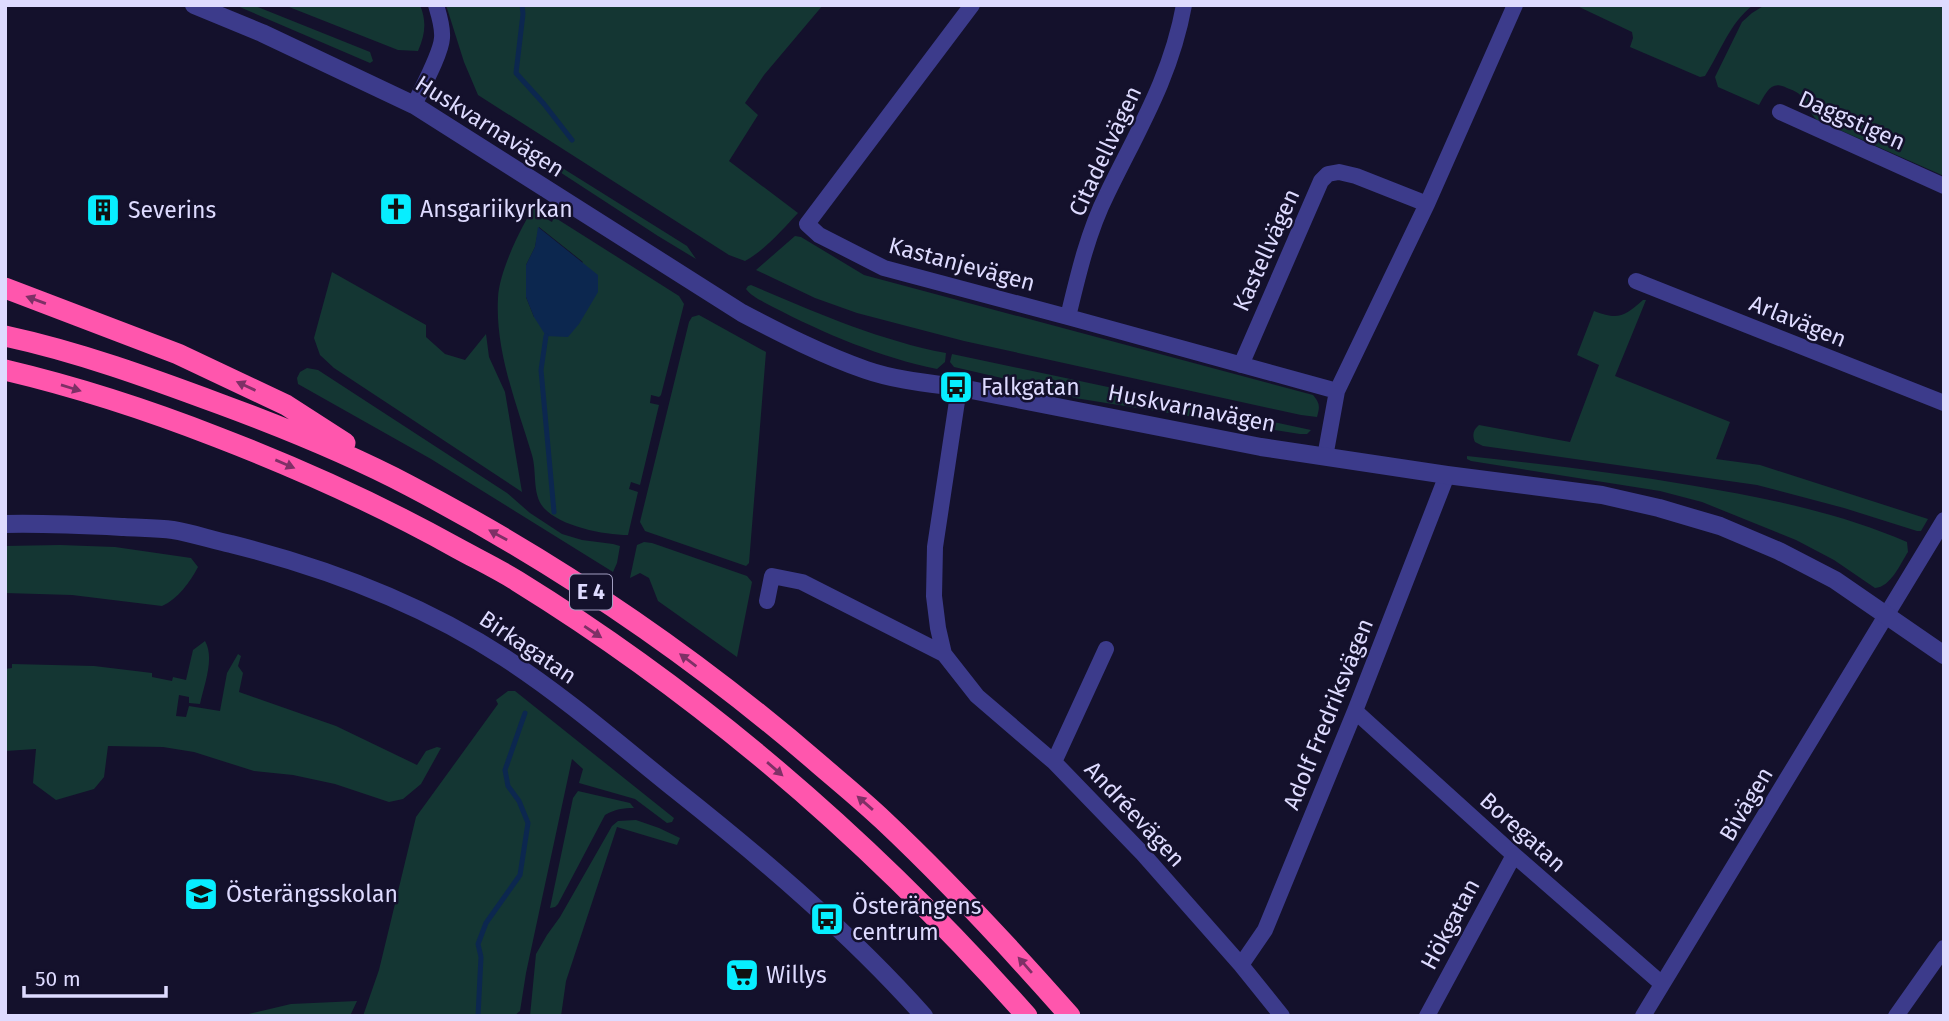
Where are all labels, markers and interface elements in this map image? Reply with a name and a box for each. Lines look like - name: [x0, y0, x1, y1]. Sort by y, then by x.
- street label: Huskvarnavägen: [410, 69, 570, 183]
- street label: Citadellvägen: [1063, 81, 1147, 221]
- street label: Daggstigen: [1794, 84, 1910, 156]
- street label: Kastellvägen: [1227, 184, 1305, 316]
- church icon: Ansgariikyrkan: [377, 190, 415, 228]
- building icon: Severins: [84, 191, 122, 229]
- place label: Ansgariikyrkan: [420, 195, 573, 223]
- place label: Severins: [128, 196, 216, 224]
- street label: Kastanjevägen: [886, 231, 1038, 297]
- street label: Arlavägen: [1746, 289, 1850, 353]
- one-way arrow: [25, 294, 46, 305]
- bus stop icon: Falkgatan: [937, 368, 975, 406]
- place label: Falkgatan: [981, 373, 1080, 401]
- street label: Huskvarnavägen: [1106, 378, 1278, 438]
- one-way arrow: [236, 380, 256, 392]
- one-way arrow: [61, 383, 82, 393]
- one-way arrow: [275, 458, 296, 469]
- one-way arrow: [489, 529, 508, 541]
- road number: E 4: [570, 574, 612, 610]
- street label: Birkagatan: [474, 604, 582, 690]
- street label: Adolf Fredriksvägen: [1277, 614, 1379, 814]
- one-way arrow: [583, 625, 603, 638]
- one-way arrow: [680, 652, 698, 667]
- street label: Andréevägen: [1079, 755, 1191, 873]
- one-way arrow: [766, 761, 783, 776]
- street label: Bivägen: [1713, 762, 1779, 846]
- street label: Boregatan: [1474, 786, 1572, 878]
- one-way arrow: [856, 796, 873, 811]
- street label: Hökgatan: [1414, 874, 1486, 974]
- school or university icon: Österängsskolan: [182, 875, 220, 913]
- place label: Österängsskolan: [226, 880, 398, 908]
- place label: Österängens centrum: [852, 892, 982, 946]
- bus stop icon: Österängens centrum: [808, 900, 846, 938]
- scale bar: [24, 954, 166, 998]
- supermarket icon: Willys: [723, 956, 761, 994]
- one-way arrow: [1018, 956, 1033, 973]
- place label: Willys: [766, 961, 827, 989]
- text: 50 m: [35, 966, 81, 992]

